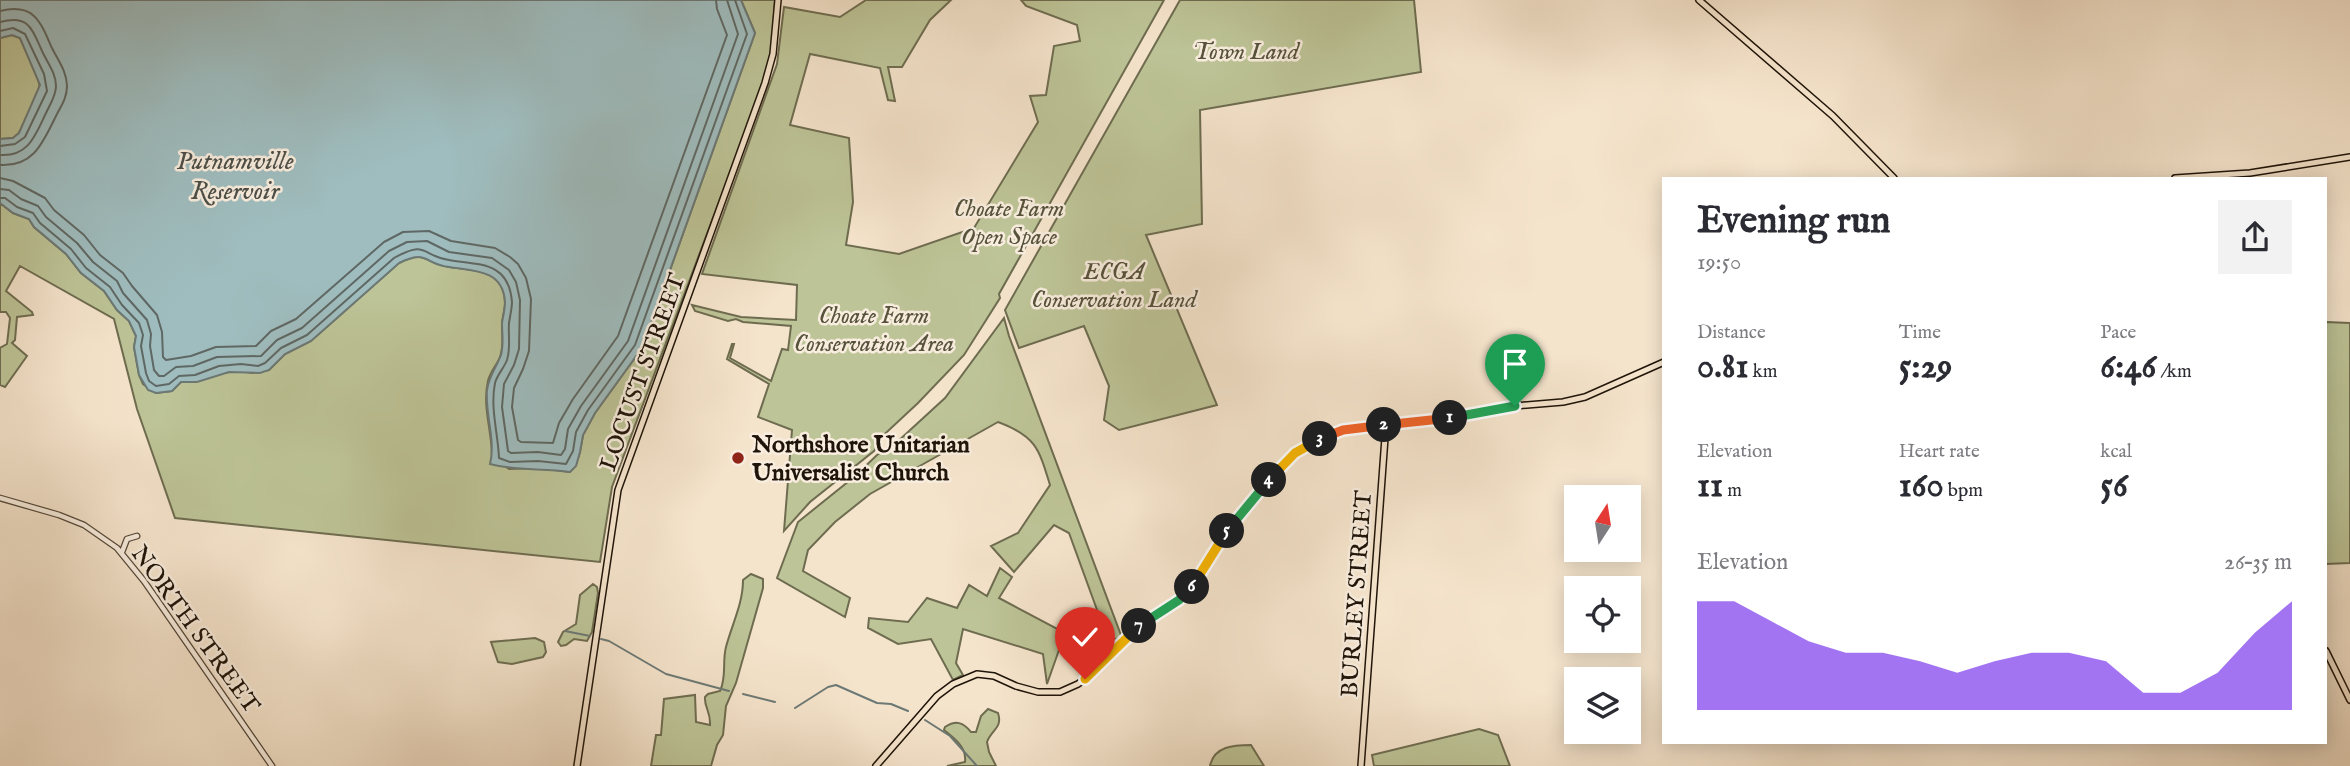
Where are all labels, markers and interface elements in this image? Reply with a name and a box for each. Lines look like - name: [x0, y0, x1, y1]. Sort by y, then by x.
- park label: Town Land: [1193, 37, 1301, 68]
- water label: Putnamville Reservoir: [176, 145, 294, 208]
- park label: Choate Farm Open Space: [954, 194, 1064, 253]
- text: Evening run: [1697, 198, 1891, 246]
- button: share: [2218, 200, 2292, 274]
- text: 19:50: [1697, 248, 1741, 277]
- park label: ECGA Conservation Land: [1031, 257, 1199, 316]
- street label: LOCUST STREET: [593, 269, 694, 476]
- park label: Choate Farm Conservation Area: [794, 301, 954, 360]
- text: Distance: [1697, 321, 1766, 345]
- text: Time: [1899, 321, 1941, 345]
- text: Pace: [2100, 321, 2136, 345]
- pin: [1485, 334, 1545, 406]
- icon: arrive: [1496, 345, 1534, 383]
- text: 0.81: [1697, 345, 1748, 390]
- text: 5:29: [1899, 345, 1952, 390]
- text: 6:46: [2100, 345, 2156, 390]
- text: km: [1748, 360, 1777, 384]
- text: /km: [2156, 360, 2192, 384]
- pin: 1: [1432, 400, 1468, 436]
- text: 1: [1446, 405, 1453, 429]
- pin: 2: [1366, 408, 1402, 442]
- text: 2: [1379, 412, 1388, 436]
- pin: 3: [1302, 422, 1338, 457]
- text: 3: [1316, 426, 1323, 450]
- place label: Northshore Unitarian Universalist Church: [751, 430, 970, 489]
- text: Elevation: [1697, 440, 1772, 464]
- text: Heart rate: [1899, 440, 1980, 464]
- text: kcal: [2100, 440, 2132, 464]
- marker: Northshore Unitarian Universalist Church: [730, 450, 746, 466]
- pin: 4: [1252, 462, 1286, 498]
- text: 11: [1697, 464, 1723, 509]
- text: 160: [1899, 464, 1944, 509]
- text: 56: [2100, 464, 2128, 509]
- text: 4: [1264, 467, 1273, 491]
- text: m: [1723, 479, 1742, 503]
- text: bpm: [1944, 479, 1983, 503]
- north arrow: [1564, 485, 1642, 562]
- map controls: [1564, 485, 1641, 744]
- street label: BURLEY STREET: [1335, 489, 1380, 699]
- pin: 5: [1210, 514, 1244, 548]
- text: 5: [1223, 518, 1230, 542]
- street label: NORTH STREET: [124, 540, 266, 720]
- text: Elevation: [1697, 548, 1788, 577]
- text: 26–35 m: [2224, 548, 2292, 577]
- pin: 6: [1174, 570, 1210, 604]
- text: 6: [1187, 574, 1196, 598]
- button: locate: [1564, 576, 1641, 653]
- pin: [1055, 607, 1115, 679]
- pin: 7: [1122, 608, 1156, 644]
- text: 7: [1134, 613, 1143, 637]
- icon: check: [1066, 618, 1104, 656]
- button: layers: [1564, 667, 1641, 744]

